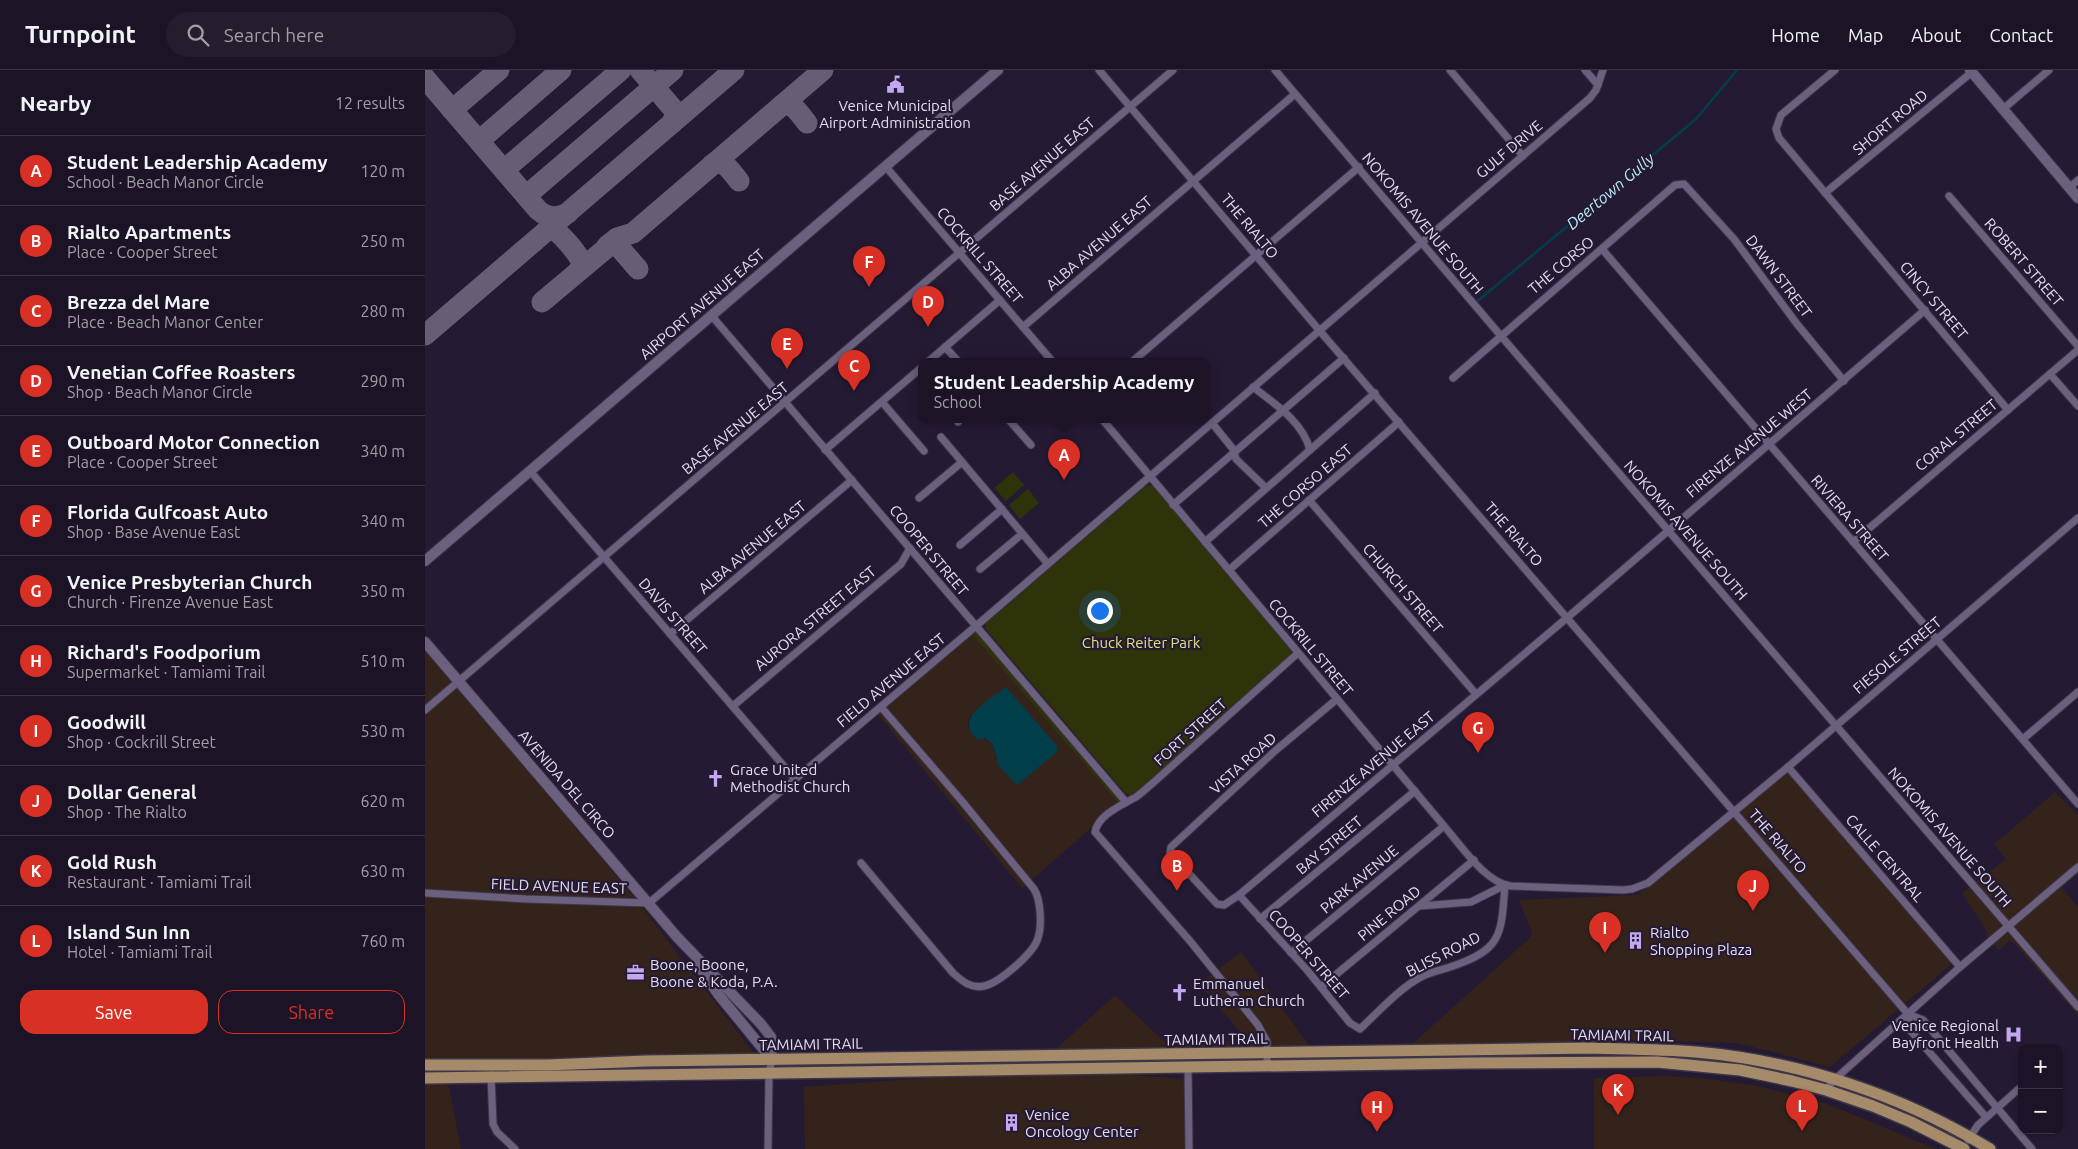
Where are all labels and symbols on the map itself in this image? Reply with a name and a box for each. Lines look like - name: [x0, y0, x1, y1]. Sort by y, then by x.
- public building icon: Venice Municipal Airport Administration: [885, 74, 905, 94]
- street label: SHORT ROAD: [1849, 86, 1931, 158]
- place label: Venice Municipal Airport Administration: [819, 97, 971, 131]
- street label: BASE AVENUE EAST: [986, 113, 1099, 214]
- street label: GULF DRIVE: [1473, 116, 1545, 182]
- street label: NOKOMIS AVENUE SOUTH: [1359, 149, 1487, 297]
- water label: Deertown Gully: [1562, 149, 1658, 233]
- street label: THE RIALTO: [1218, 190, 1282, 262]
- street label: ALBA AVENUE EAST: [1043, 192, 1156, 294]
- street label: COCKRILL STREET: [934, 204, 1027, 307]
- street label: ROBERT STREET: [1981, 215, 2067, 310]
- street label: DAWN STREET: [1743, 231, 1816, 321]
- street label: THE CORSO: [1525, 233, 1597, 297]
- street label: AIRPORT AVENUE EAST: [636, 245, 768, 363]
- pin: F: [853, 246, 885, 287]
- street label: CINCY STREET: [1897, 258, 1972, 343]
- pin: D: [912, 286, 944, 327]
- pin: E: [771, 328, 803, 369]
- pin: C: [838, 350, 870, 391]
- street label: BASE AVENUE EAST: [678, 378, 792, 477]
- street label: FIRENZE AVENUE WEST: [1683, 385, 1816, 501]
- street label: CORAL STREET: [1911, 395, 2001, 474]
- pin: A: [1048, 439, 1080, 480]
- street label: THE CORSO EAST: [1255, 440, 1356, 531]
- street label: NOKOMIS AVENUE SOUTH: [1621, 457, 1751, 603]
- street label: RIVIERA STREET: [1808, 471, 1892, 565]
- street label: ALBA AVENUE EAST: [695, 497, 810, 597]
- street label: THE RIALTO: [1482, 498, 1546, 570]
- street label: COOPER STREET: [886, 501, 972, 599]
- street label: CHURCH STREET: [1360, 540, 1447, 637]
- street label: AURORA STREET EAST: [751, 562, 880, 674]
- street label: DAVIS STREET: [635, 575, 711, 658]
- street label: COCKRILL STREET: [1265, 595, 1357, 700]
- your location: [1087, 598, 1113, 624]
- street label: FIESOLE STREET: [1849, 613, 1945, 697]
- street label: FIELD AVENUE EAST: [833, 629, 949, 730]
- park label: Chuck Reiter Park: [1082, 634, 1201, 651]
- street label: FORT STREET: [1150, 695, 1230, 769]
- street label: FIRENZE AVENUE EAST: [1308, 707, 1438, 820]
- pin: G: [1462, 712, 1494, 753]
- street label: AVENIDA DEL CIRCO: [515, 726, 619, 842]
- street label: VISTA ROAD: [1206, 729, 1280, 797]
- place label: Grace United Methodist Church: [730, 761, 850, 795]
- street label: NOKOMIS AVENUE SOUTH: [1885, 764, 2015, 910]
- church icon: Grace United Methodist Church: [706, 768, 726, 788]
- street label: THE RIALTO: [1746, 805, 1810, 877]
- street label: CALLE CENTRAL: [1842, 811, 1928, 905]
- street label: BAY STREET: [1293, 812, 1366, 878]
- street label: PARK AVENUE: [1317, 842, 1401, 916]
- pin: B: [1161, 850, 1193, 891]
- pin: J: [1737, 870, 1769, 911]
- street label: FIELD AVENUE EAST: [491, 875, 628, 897]
- street label: PINE ROAD: [1354, 882, 1424, 944]
- street label: COOPER STREET: [1265, 906, 1353, 1003]
- pin: I: [1589, 912, 1621, 953]
- place label: Rialto Shopping Plaza: [1650, 924, 1752, 958]
- street label: BLISS ROAD: [1403, 928, 1483, 980]
- building icon: Rialto Shopping Plaza: [1626, 931, 1646, 951]
- place label: Boone, Boone, Boone & Koda, P.A.: [650, 956, 778, 990]
- office icon: Boone, Boone, Boone & Koda, P.A.: [626, 963, 646, 983]
- place label: Emmanuel Lutheran Church: [1193, 975, 1305, 1009]
- church icon: Emmanuel Lutheran Church: [1169, 982, 1189, 1002]
- place label: Venice Regional Bayfront Health: [1892, 1017, 1999, 1051]
- hospital icon: Venice Regional Bayfront Health: [2003, 1024, 2023, 1044]
- street label: TAMIAMI TRAIL: [1570, 1026, 1674, 1044]
- street label: TAMIAMI TRAIL: [1164, 1030, 1268, 1048]
- street label: TAMIAMI TRAIL: [759, 1035, 863, 1053]
- pin: K: [1602, 1074, 1634, 1115]
- pin: L: [1786, 1090, 1818, 1131]
- pin: H: [1361, 1091, 1393, 1132]
- place label: Venice Oncology Center: [1025, 1106, 1139, 1140]
- building icon: Venice Oncology Center: [1001, 1113, 1021, 1133]

